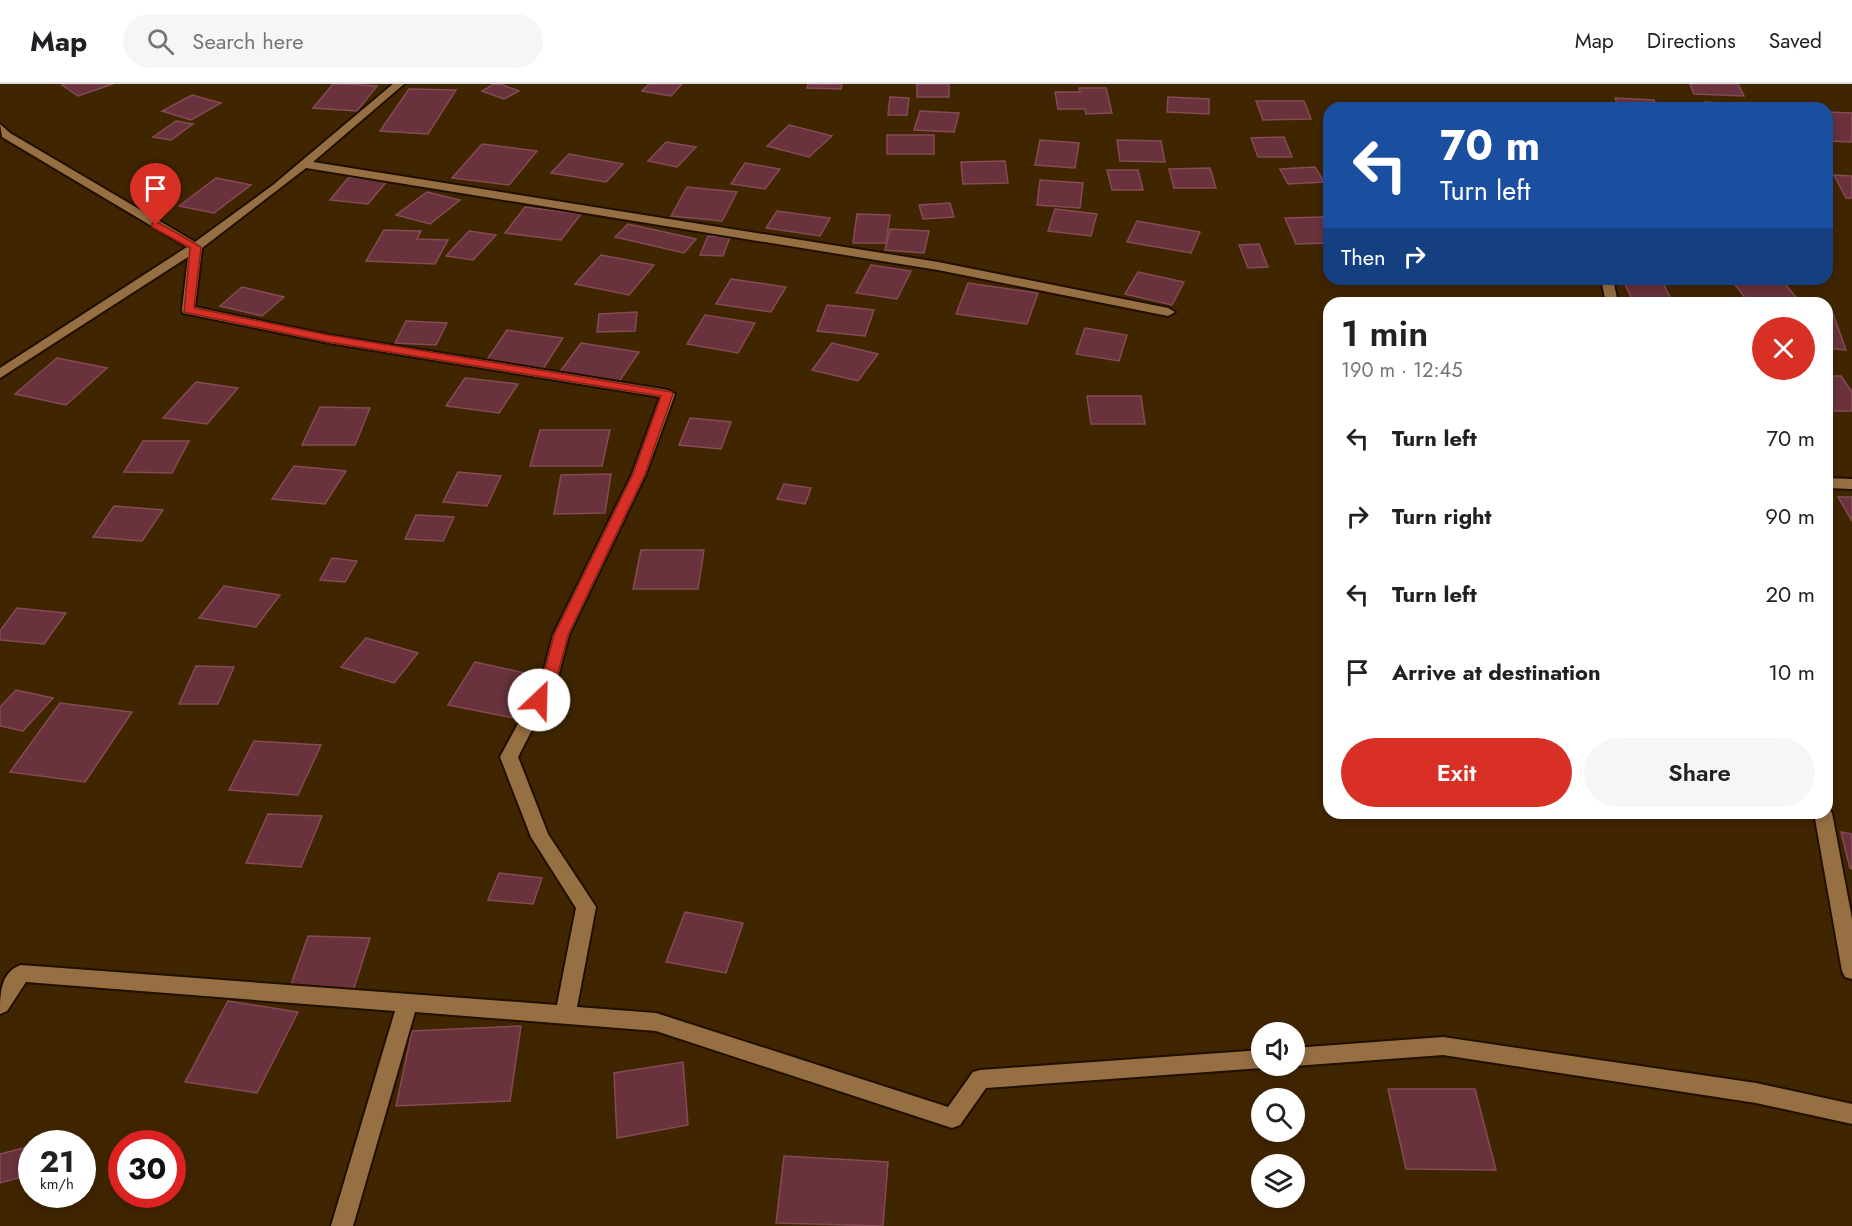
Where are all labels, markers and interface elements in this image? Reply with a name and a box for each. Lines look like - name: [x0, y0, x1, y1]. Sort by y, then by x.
- search box: [123, 14, 543, 68]
- text: Map: [30, 21, 87, 62]
- icon: search: [144, 25, 177, 58]
- text: Search here: [192, 25, 304, 57]
- text: Map: [1575, 26, 1614, 56]
- text: Directions: [1647, 26, 1736, 56]
- text: Saved: [1769, 26, 1822, 56]
- text: 70 m: [1440, 115, 1540, 176]
- icon: left: [1341, 126, 1419, 204]
- pin: [130, 163, 181, 225]
- text: Turn left: [1440, 171, 1530, 210]
- icon: arrive: [139, 172, 172, 205]
- icon: right: [1398, 240, 1431, 273]
- text: Then: [1341, 241, 1386, 273]
- text: 1 min: [1341, 307, 1428, 359]
- button: close: [1752, 317, 1815, 380]
- text: 190 m · 12:45: [1341, 356, 1462, 385]
- icon: left: [1341, 422, 1374, 455]
- text: Turn left: [1392, 422, 1477, 454]
- text: 70 m: [1766, 422, 1815, 454]
- icon: right: [1341, 500, 1374, 533]
- text: Turn right: [1392, 500, 1492, 532]
- text: 90 m: [1765, 500, 1815, 532]
- icon: left: [1341, 578, 1374, 611]
- text: Turn left: [1392, 578, 1477, 610]
- text: 20 m: [1766, 578, 1815, 610]
- icon: arrive: [1341, 656, 1374, 689]
- text: Arrive at destination: [1392, 656, 1601, 688]
- text: 10 m: [1768, 656, 1815, 688]
- position arrow: [507, 668, 571, 732]
- button: Exit: [1341, 738, 1572, 807]
- button: Share: [1584, 738, 1815, 807]
- map controls: [1251, 1022, 1305, 1208]
- button: sound: [1251, 1022, 1305, 1076]
- button: search: [1251, 1088, 1305, 1142]
- speed limit sign: 30: [108, 1130, 186, 1208]
- text: 21: [40, 1140, 74, 1183]
- button: layers: [1251, 1154, 1305, 1208]
- text: km/h: [40, 1173, 74, 1195]

